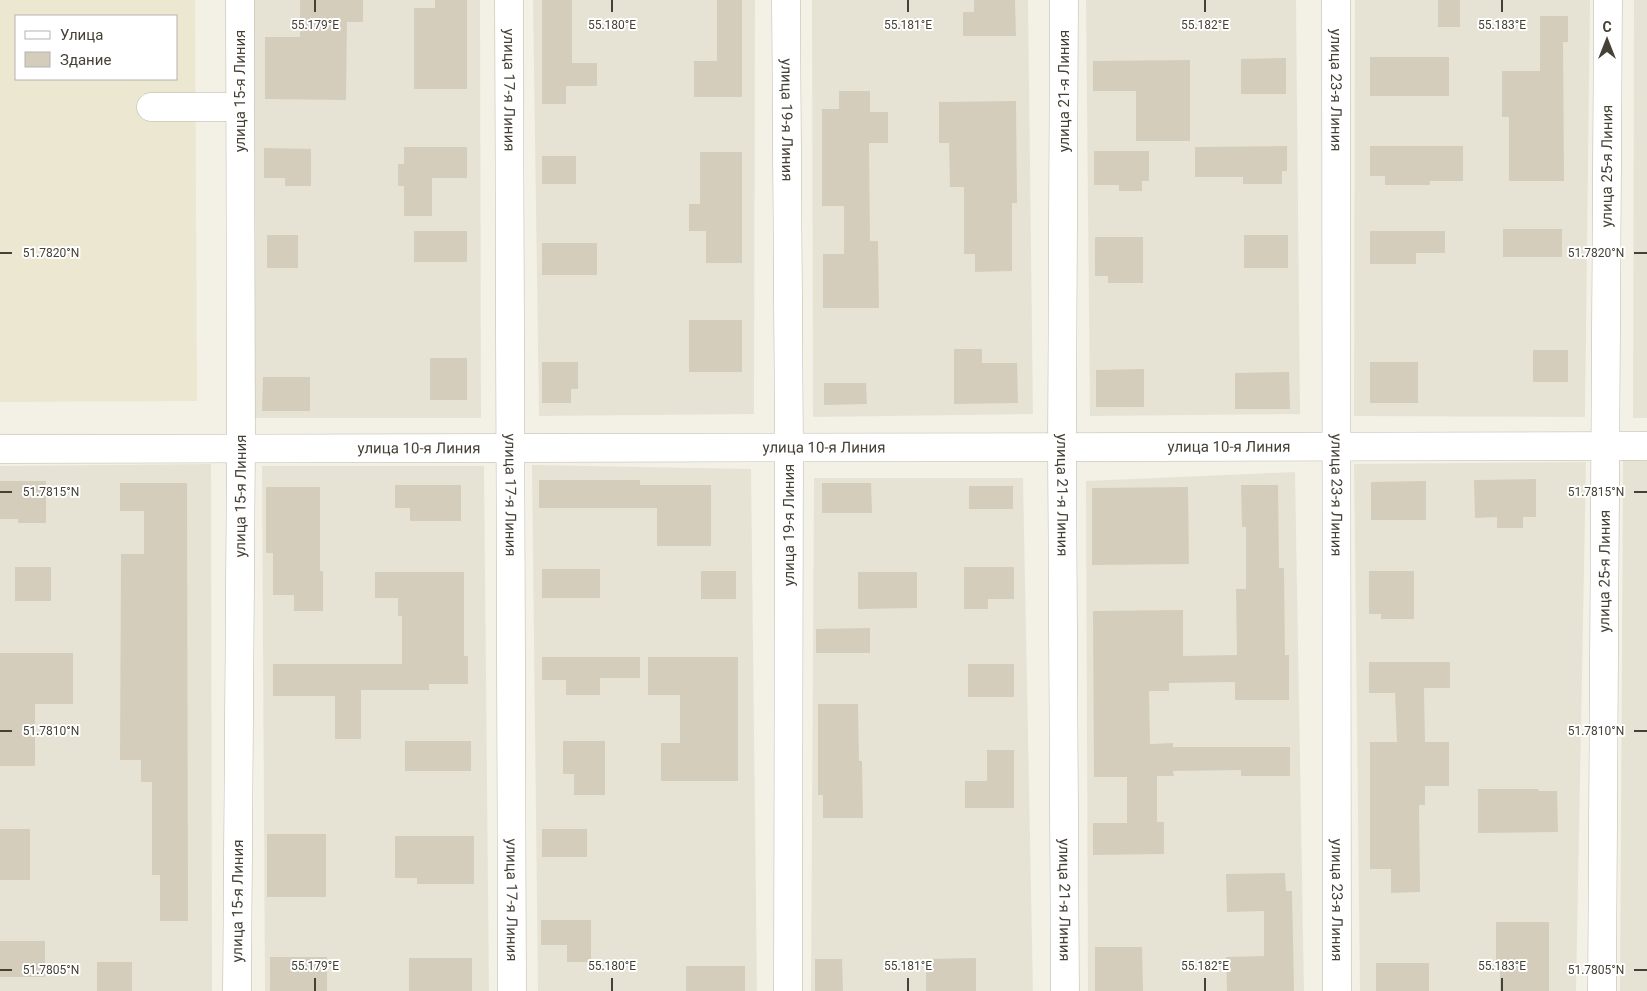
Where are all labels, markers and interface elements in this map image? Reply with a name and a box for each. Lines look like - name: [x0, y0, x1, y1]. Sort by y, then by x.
- legend: [15, 15, 178, 80]
- north arrow: [1582, 15, 1632, 65]
- text: 55.179°E: [291, 18, 339, 32]
- text: 55.180°E: [588, 18, 636, 32]
- text: 55.181°E: [884, 18, 932, 32]
- text: 55.182°E: [1181, 18, 1229, 32]
- text: 55.183°E: [1478, 18, 1526, 32]
- text: С: [1602, 19, 1612, 35]
- text: Улица: [60, 26, 103, 44]
- street label: улица 17-я Линия: [500, 29, 518, 151]
- street label: улица 23-я Линия: [1327, 29, 1345, 151]
- street label: улица 15-я Линия: [231, 30, 249, 152]
- street label: улица 21-я Линия: [1055, 30, 1073, 152]
- text: Здание: [60, 51, 111, 69]
- street label: улица 19-я Линия: [777, 59, 796, 181]
- street label: улица 25-я Линия: [1598, 105, 1616, 227]
- text: 51.7820°N: [23, 246, 79, 260]
- text: 51.7820°N: [1568, 246, 1624, 260]
- street label: улица 17-я Линия: [501, 434, 520, 556]
- street label: улица 21-я Линия: [1053, 434, 1072, 556]
- street label: улица 23-я Линия: [1327, 434, 1346, 556]
- street label: улица 15-я Линия: [231, 435, 250, 557]
- street label: улица 10-я Линия: [763, 438, 885, 457]
- street label: улица 10-я Линия: [1168, 438, 1290, 456]
- street label: улица 10-я Линия: [358, 439, 480, 457]
- street label: улица 19-я Линия: [780, 464, 798, 586]
- text: 51.7815°N: [23, 485, 79, 499]
- text: 51.7815°N: [1568, 485, 1624, 499]
- street label: улица 25-я Линия: [1595, 510, 1614, 632]
- text: 51.7810°N: [23, 724, 79, 738]
- text: 51.7810°N: [1568, 724, 1624, 738]
- street label: улица 17-я Линия: [503, 839, 521, 961]
- street label: улица 21-я Линия: [1055, 839, 1074, 961]
- street label: улица 23-я Линия: [1328, 839, 1346, 961]
- street label: улица 15-я Линия: [228, 840, 247, 962]
- text: 55.179°E: [291, 959, 339, 973]
- text: 55.180°E: [588, 959, 636, 973]
- text: 55.181°E: [884, 959, 932, 973]
- text: 55.182°E: [1181, 959, 1229, 973]
- text: 55.183°E: [1478, 959, 1526, 973]
- text: 51.7805°N: [23, 963, 79, 977]
- text: 51.7805°N: [1568, 963, 1624, 977]

